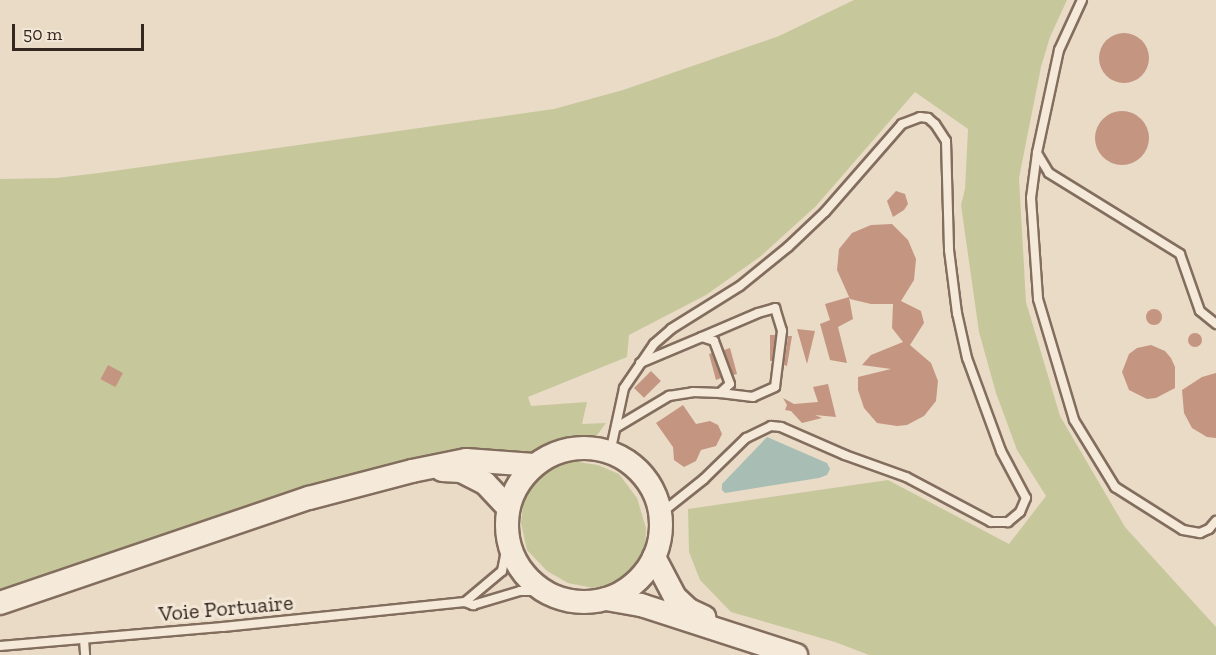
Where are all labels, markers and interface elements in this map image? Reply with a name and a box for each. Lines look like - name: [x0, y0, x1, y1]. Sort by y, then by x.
- scale bar: [15, 12, 147, 50]
- text: 50 m: [23, 23, 62, 45]
- street label: Voie Portuaire: [158, 589, 294, 627]

